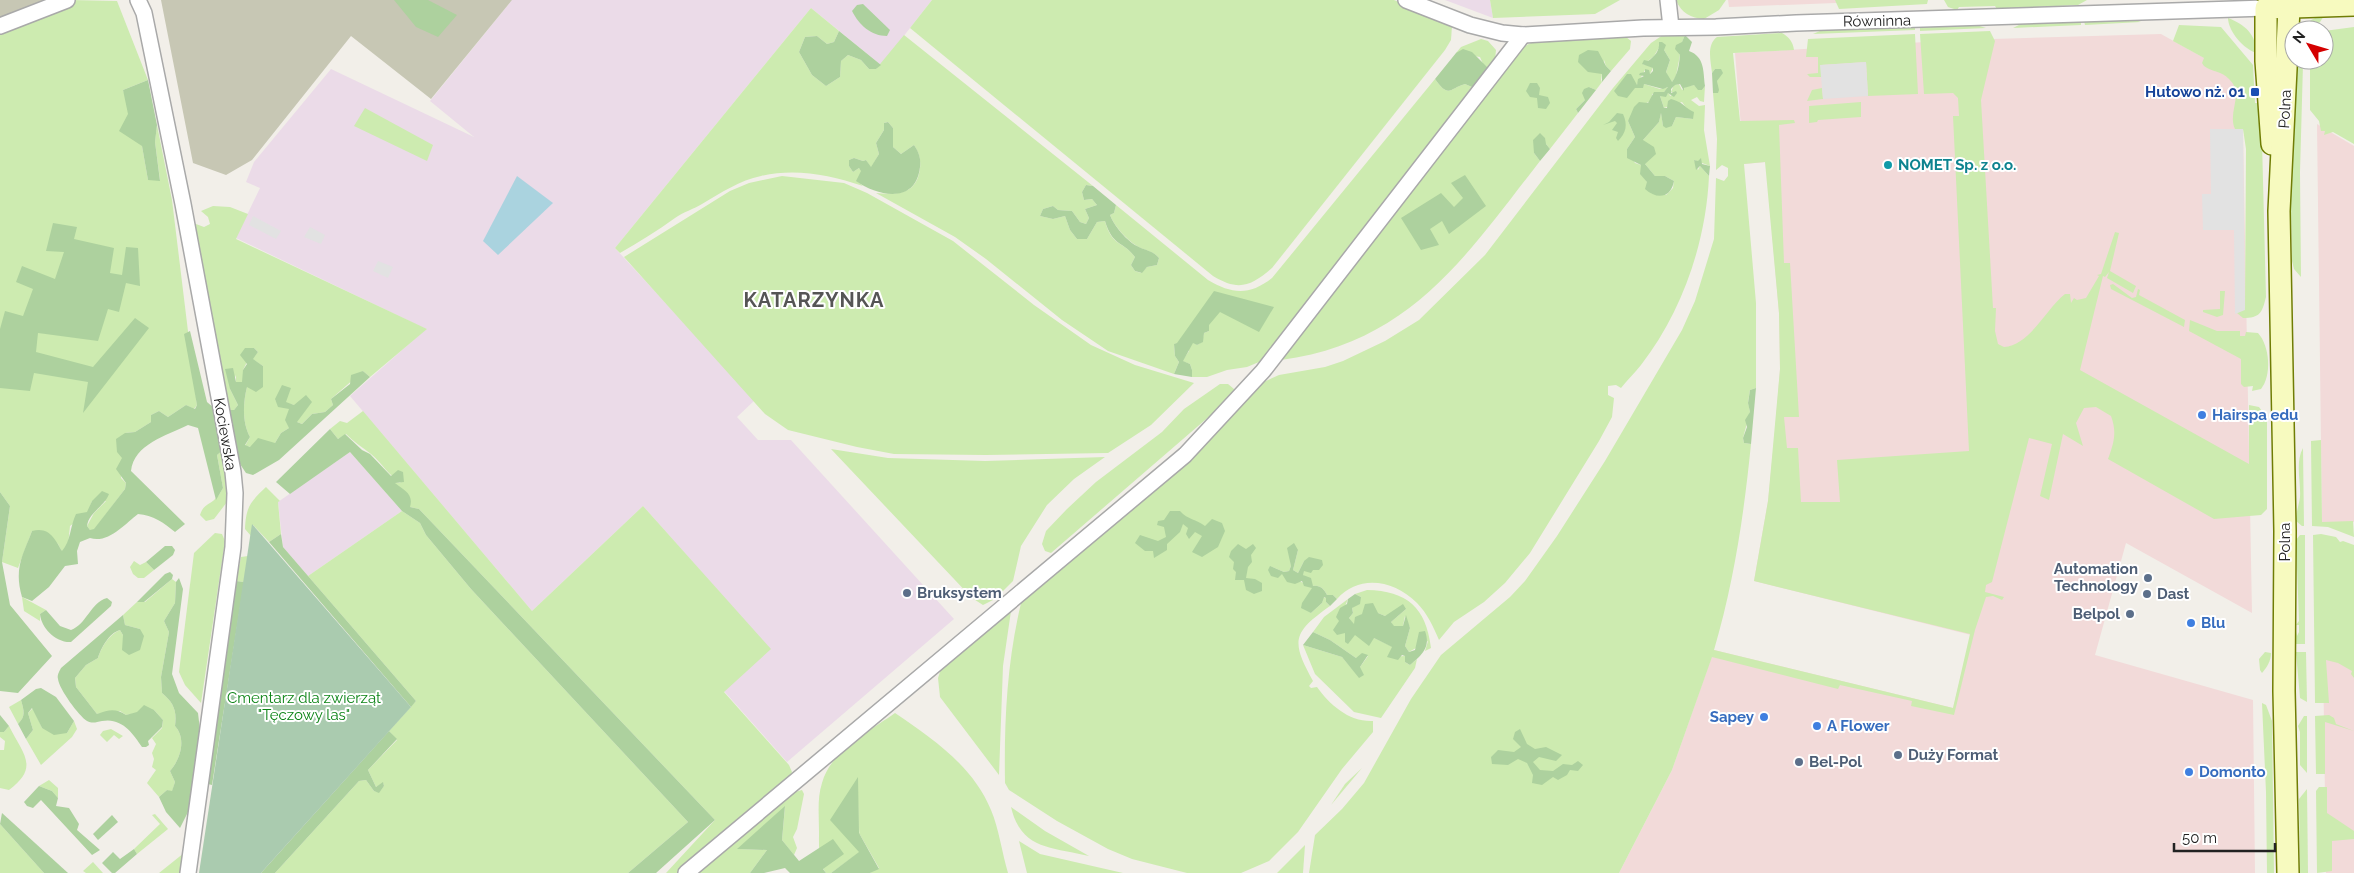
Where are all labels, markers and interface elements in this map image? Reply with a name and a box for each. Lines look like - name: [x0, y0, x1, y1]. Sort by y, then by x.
- street label: Równinna: [1843, 11, 1911, 31]
- north arrow: [2284, 20, 2334, 70]
- text: N: [2289, 28, 2308, 46]
- place label: Hutowo nż. 01: [2145, 83, 2246, 101]
- marker: Hutowo nż. 01: [2249, 86, 2261, 98]
- street label: Polna: [2275, 89, 2295, 129]
- place label: NOMET Sp. z o.o.: [1898, 156, 2016, 174]
- marker: NOMET Sp. z o.o.: [1882, 159, 1894, 171]
- district label: KATARZYNKA: [743, 288, 885, 312]
- street label: Kociewska: [210, 396, 240, 472]
- place label: Hairspa edu: [2212, 406, 2298, 424]
- marker: Hairspa edu: [2196, 409, 2208, 421]
- street label: Polna: [2276, 522, 2294, 562]
- place label: Automation Technology: [2054, 560, 2139, 595]
- marker: Automation Technology: [2142, 572, 2154, 584]
- place label: Bruksystem: [917, 584, 1002, 602]
- place label: Dast: [2157, 585, 2190, 603]
- marker: Bruksystem: [901, 587, 913, 599]
- marker: Dast: [2141, 588, 2153, 600]
- place label: Belpol: [2073, 605, 2120, 623]
- marker: Belpol: [2124, 608, 2136, 620]
- place label: Blu: [2201, 614, 2225, 632]
- marker: Blu: [2185, 617, 2197, 629]
- park label: Cmentarz dla zwierząt "Tęczowy las": [227, 689, 381, 724]
- place label: Sapey: [1710, 708, 1755, 726]
- marker: Sapey: [1758, 711, 1770, 723]
- place label: A Flower: [1827, 717, 1890, 735]
- marker: A Flower: [1811, 720, 1823, 732]
- place label: Duży Format: [1908, 746, 1998, 764]
- marker: Duży Format: [1892, 749, 1904, 761]
- place label: Bel-Pol: [1809, 753, 1862, 771]
- marker: Bel-Pol: [1793, 756, 1805, 768]
- place label: Domonto: [2199, 763, 2266, 781]
- marker: Domonto: [2183, 766, 2195, 778]
- scale bar: [2174, 820, 2275, 852]
- text: 50 m: [2182, 829, 2217, 847]

